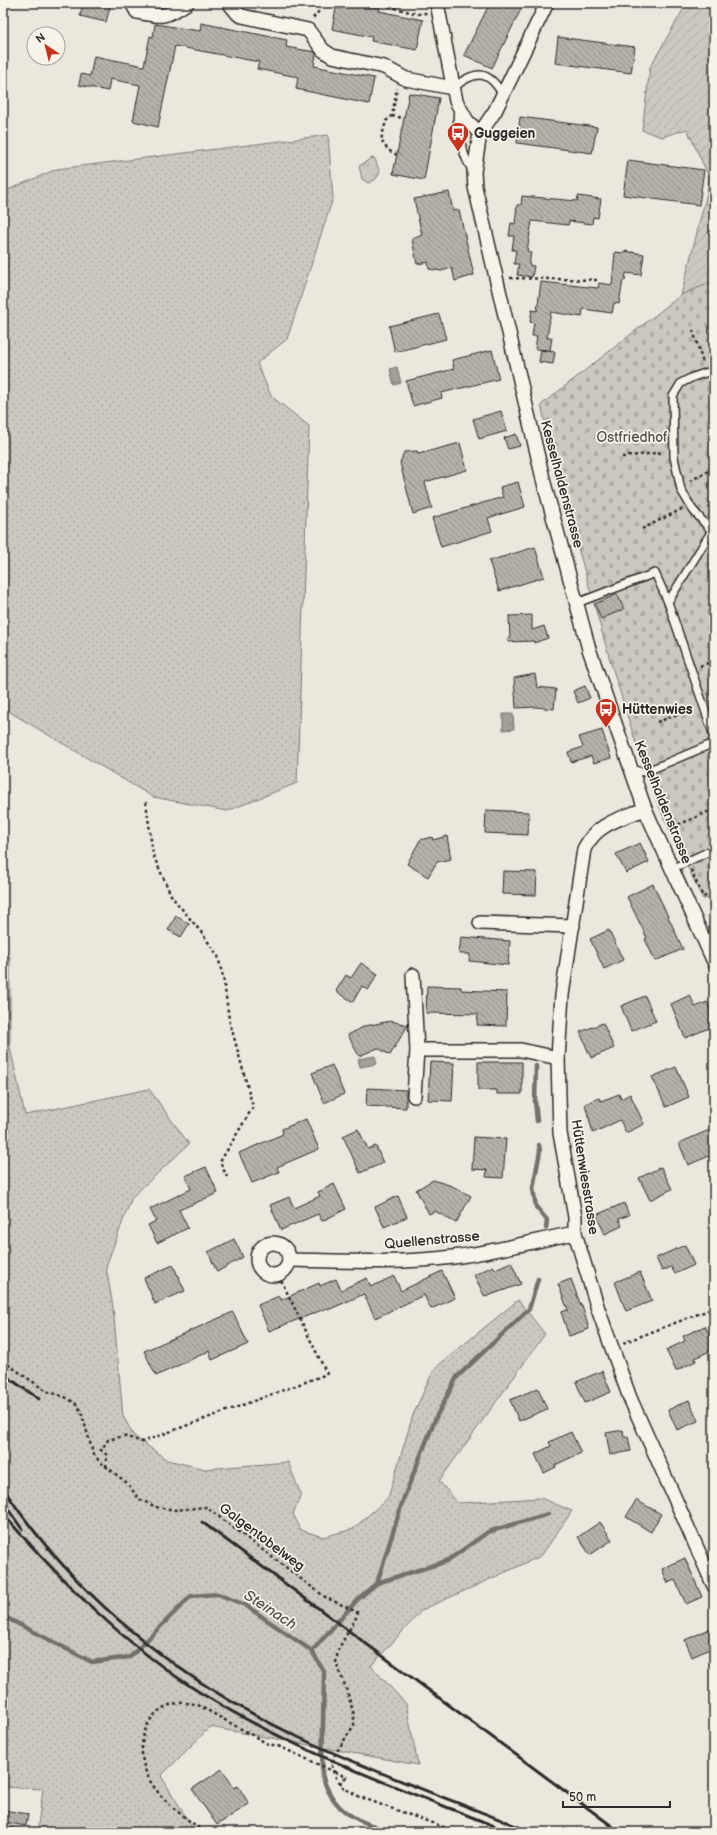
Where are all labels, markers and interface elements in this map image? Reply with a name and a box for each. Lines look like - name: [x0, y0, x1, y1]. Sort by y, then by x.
- north arrow: [26, 26, 66, 66]
- text: N: [33, 31, 48, 46]
- bus stop icon: Guggeien: [445, 120, 471, 153]
- place label: Guggeien: [474, 125, 536, 142]
- street label: Kesselhaldenstrasse: [537, 418, 587, 550]
- park label: Ostfriedhof: [597, 429, 668, 446]
- bus stop icon: Hüttenwies: [593, 696, 619, 729]
- place label: Hüttenwies: [622, 701, 693, 718]
- street label: Kesselhaldenstrasse: [630, 738, 696, 866]
- street label: Hüttenwiesstrasse: [568, 1118, 602, 1236]
- street label: Quellenstrasse: [384, 1227, 480, 1253]
- street label: Galgentobelweg: [216, 1499, 308, 1575]
- water label: Steinach: [240, 1586, 300, 1634]
- scale bar: [563, 1783, 670, 1809]
- text: 50 m: [569, 1790, 596, 1805]

